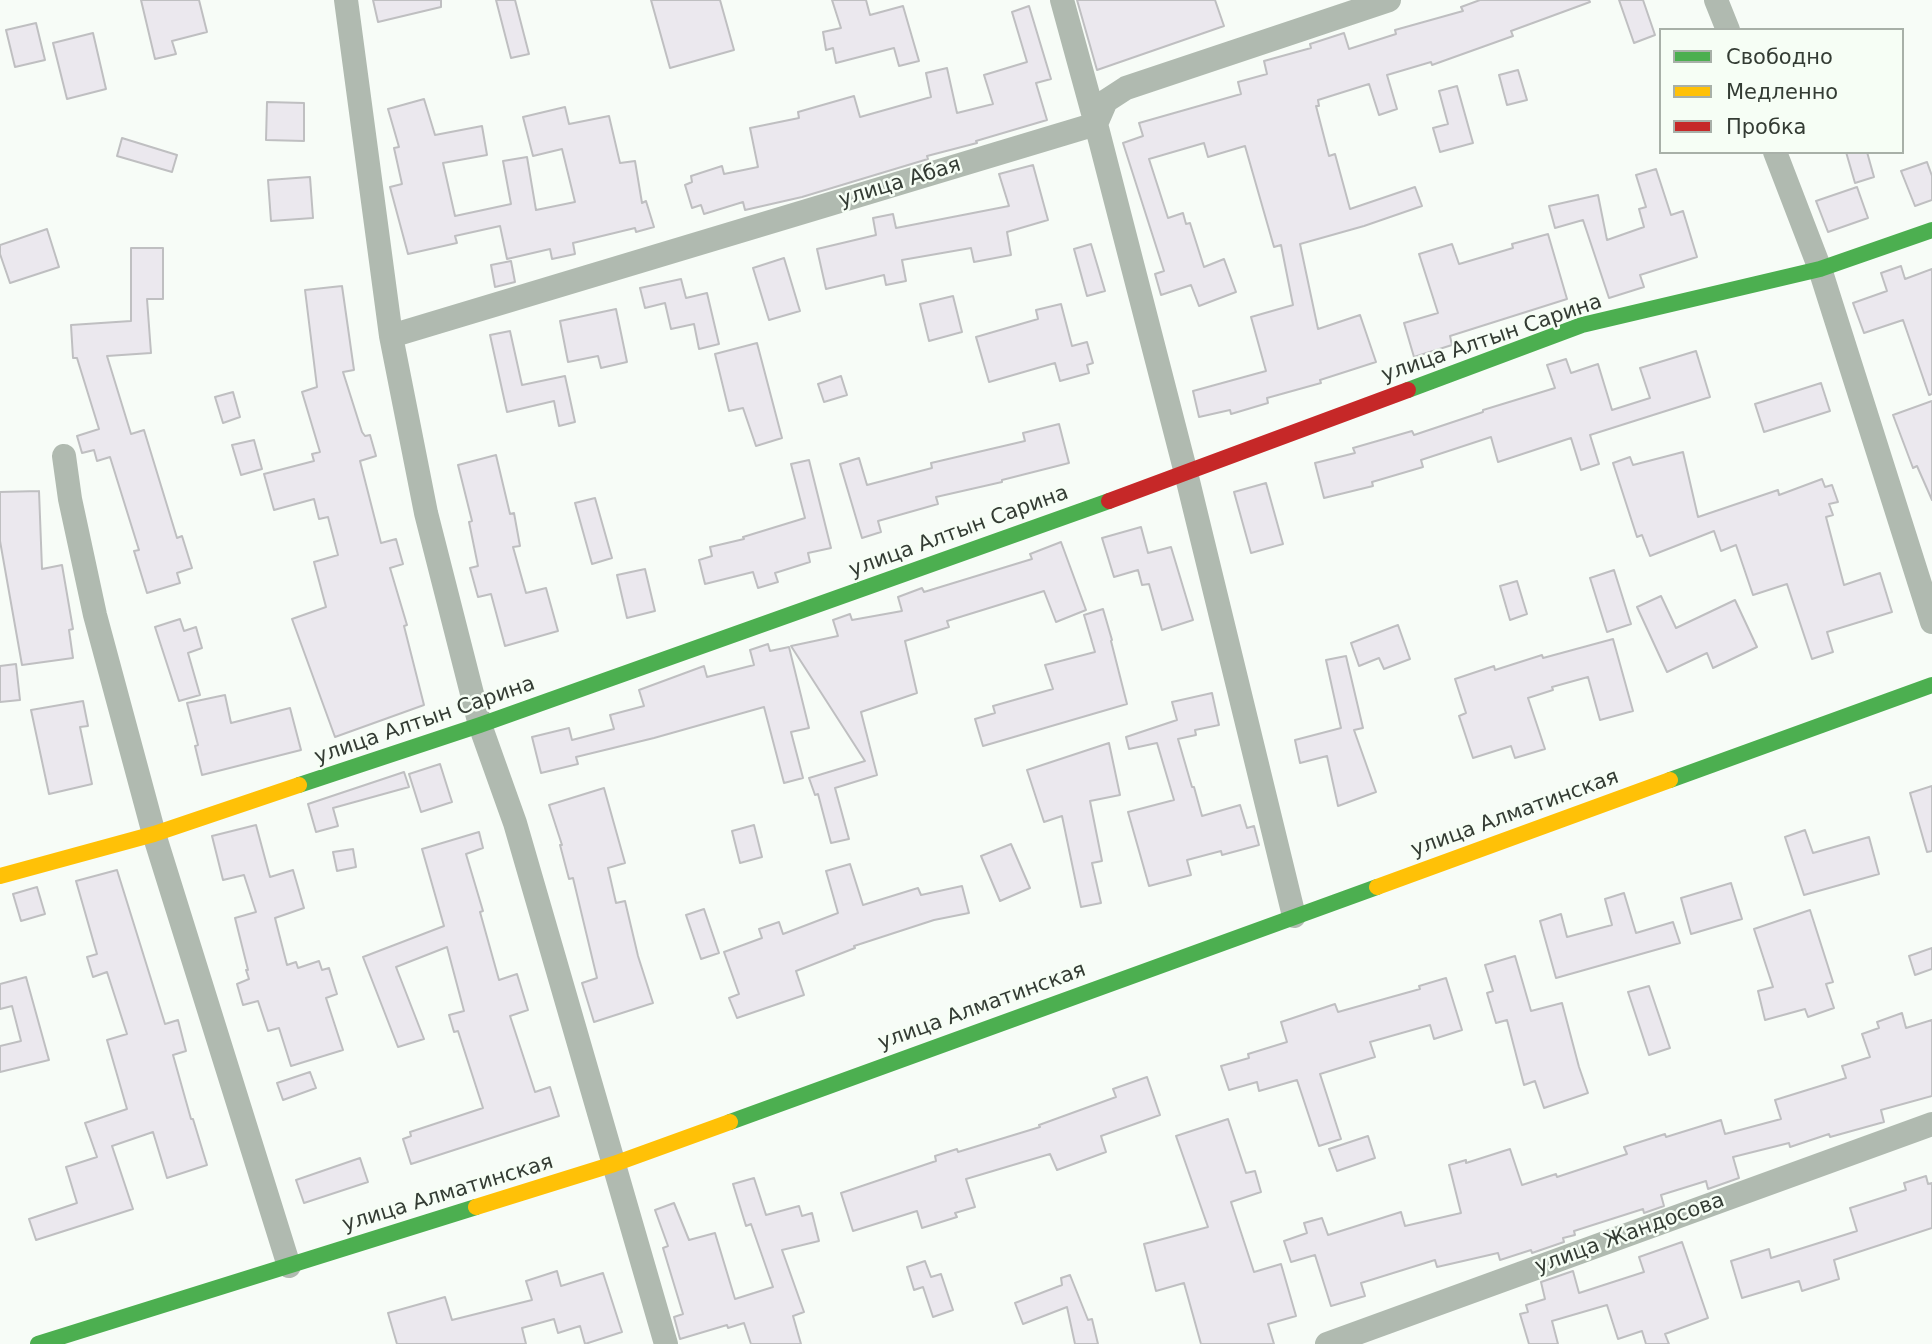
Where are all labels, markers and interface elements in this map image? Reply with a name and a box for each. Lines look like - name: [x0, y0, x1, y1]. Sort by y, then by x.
- legend: [1659, 28, 1904, 154]
- text: Свободно: [1726, 45, 1833, 69]
- text: Медленно: [1726, 80, 1838, 104]
- text: Пробка: [1726, 115, 1806, 139]
- street label: улица Абая: [836, 153, 964, 213]
- street label: улица Алтын Сарина: [1378, 289, 1606, 389]
- street label: улица Алтын Сарина: [846, 481, 1072, 583]
- street label: улица Алтын Сарина: [311, 671, 539, 771]
- street label: улица Алматинская: [1408, 765, 1622, 863]
- street label: улица Алматинская: [875, 958, 1089, 1056]
- street label: улица Алматинская: [340, 1150, 556, 1238]
- street label: улица Жандосова: [1532, 1188, 1728, 1280]

